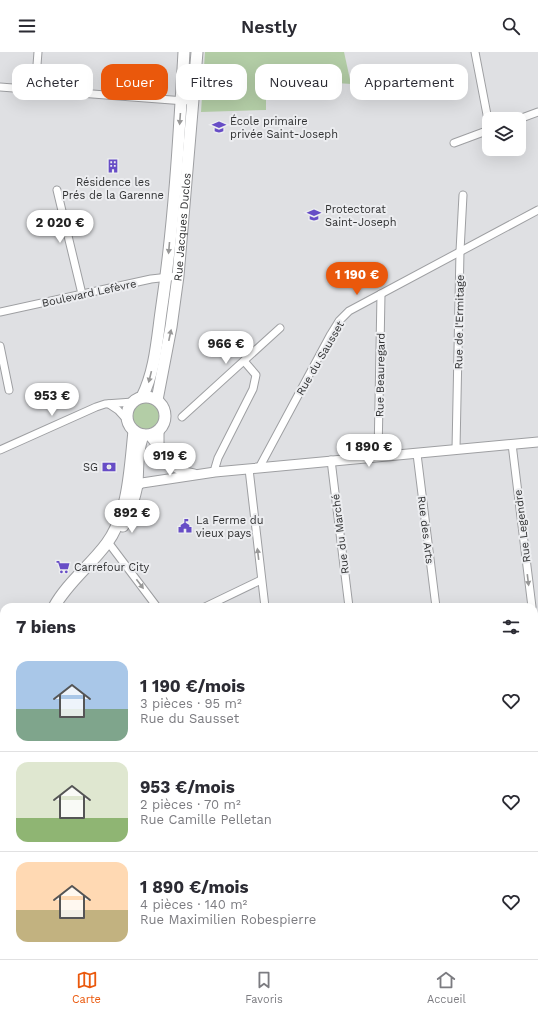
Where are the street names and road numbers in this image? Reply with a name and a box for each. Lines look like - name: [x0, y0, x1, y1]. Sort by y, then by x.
- street label: Rue Jacques Duclos: [171, 172, 194, 282]
- street label: Rue de l'Ermitage: [452, 275, 467, 369]
- street label: Boulevard Lefèvre: [41, 277, 138, 310]
- street label: Rue du Sausset: [294, 318, 347, 398]
- street label: Rue Beauregard: [373, 333, 388, 417]
- street label: Rue Legendre: [512, 489, 533, 563]
- street label: Rue du Marché: [329, 493, 352, 575]
- street label: Rue des Arts: [415, 495, 436, 565]

